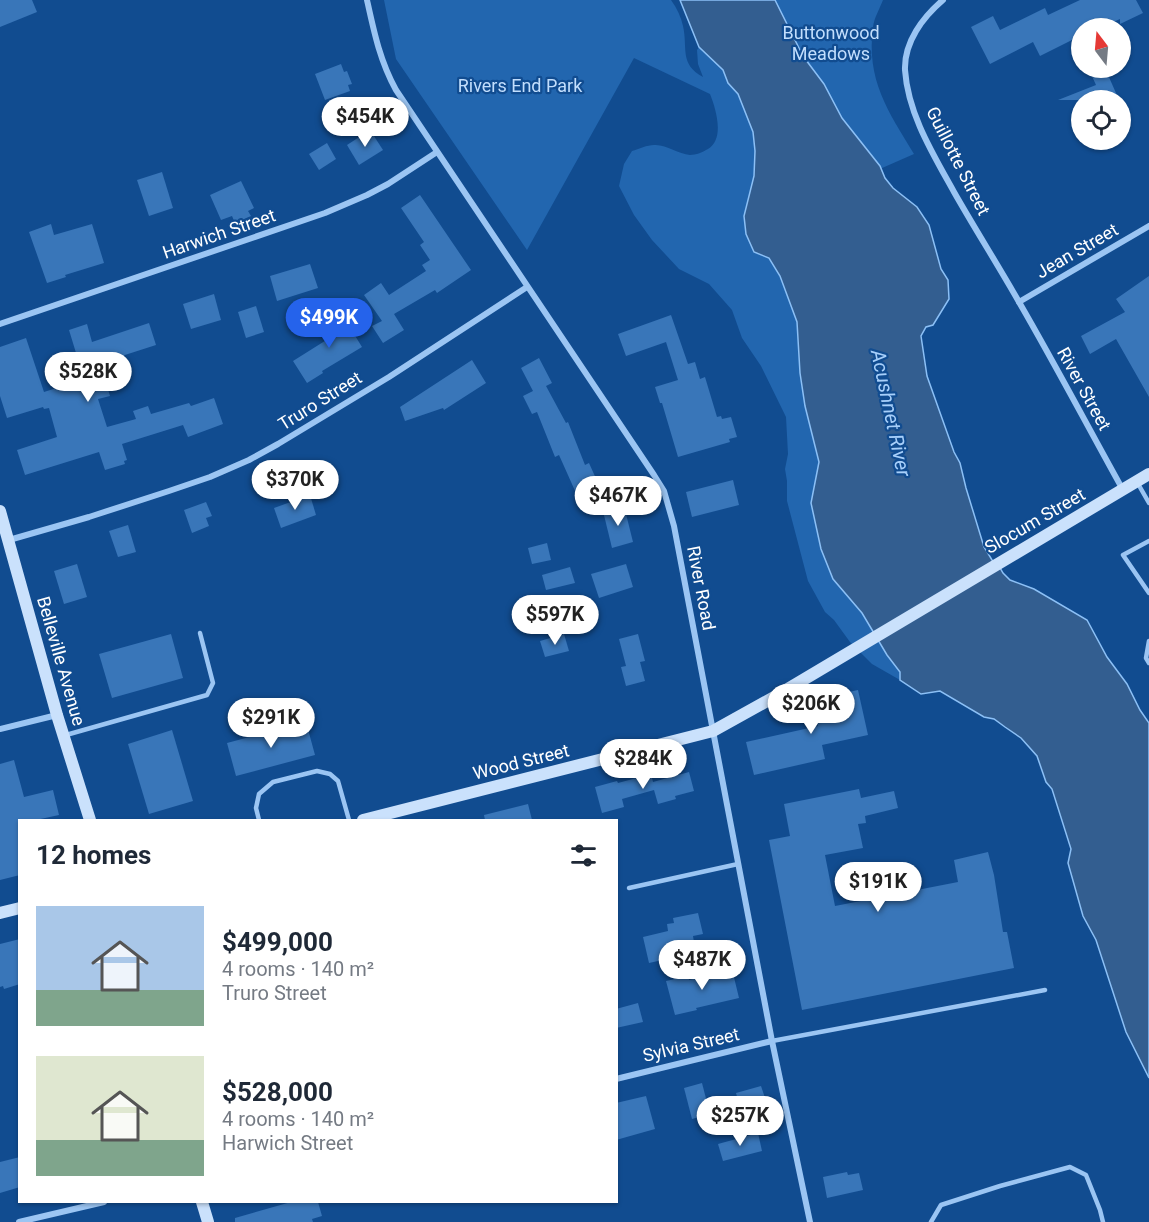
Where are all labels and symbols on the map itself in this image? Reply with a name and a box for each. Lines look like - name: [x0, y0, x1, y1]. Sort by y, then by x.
- north arrow: [1071, 18, 1131, 78]
- park label: Buttonwood Meadows: [782, 22, 880, 64]
- park label: Rivers End Park: [458, 75, 583, 96]
- pin: $454K: [323, 97, 407, 148]
- street label: Guillotte Street: [922, 103, 995, 219]
- street label: Harwich Street: [160, 204, 278, 263]
- street label: Jean Street: [1032, 219, 1122, 282]
- pin: $499K: [287, 298, 371, 349]
- street label: River Street: [1053, 344, 1116, 434]
- water label: Acushnet River: [866, 346, 916, 480]
- pin: $528K: [46, 352, 130, 403]
- street label: Truro Street: [274, 367, 365, 434]
- pin: $370K: [253, 460, 337, 511]
- pin: $467K: [576, 476, 660, 527]
- street label: Slocum Street: [981, 483, 1089, 558]
- street label: River Road: [683, 544, 720, 632]
- street label: Belleville Avenue: [33, 594, 90, 728]
- pin: $597K: [513, 595, 597, 646]
- pin: $206K: [769, 684, 853, 735]
- pin: $291K: [229, 698, 313, 749]
- street label: Wood Street: [471, 739, 571, 784]
- pin: $284K: [601, 739, 685, 790]
- pin: $191K: [836, 862, 920, 913]
- pin: $487K: [660, 940, 744, 991]
- street label: Sylvia Street: [641, 1023, 741, 1066]
- pin: $257K: [698, 1096, 782, 1147]

